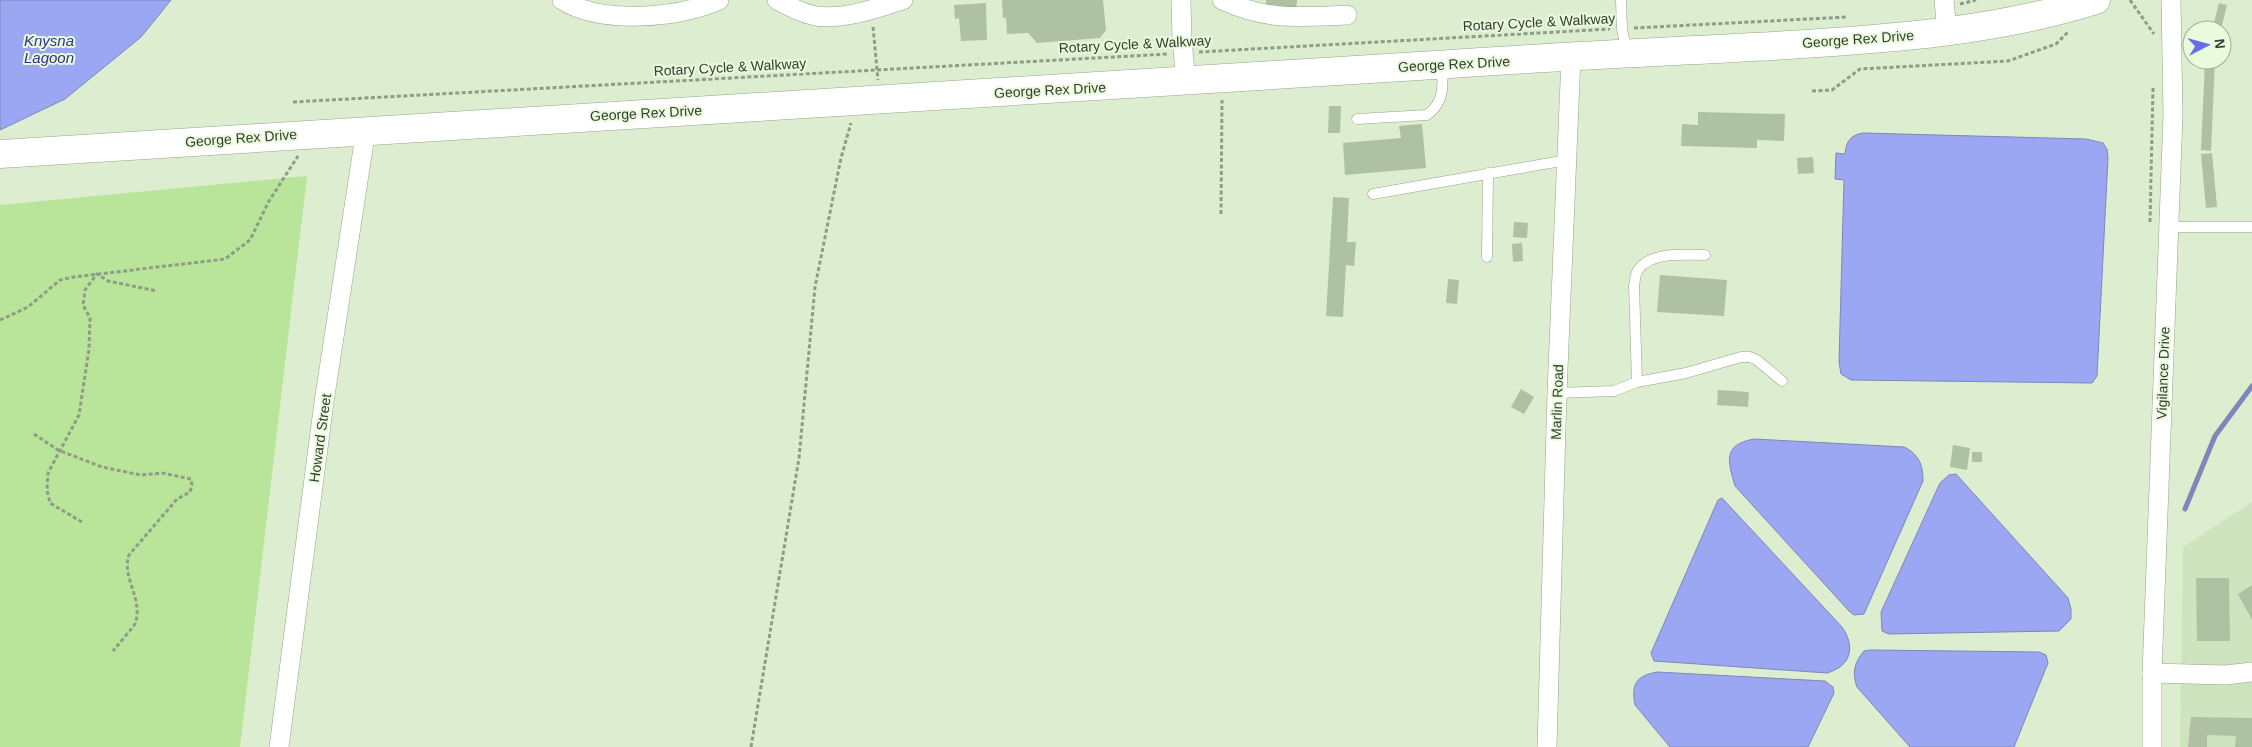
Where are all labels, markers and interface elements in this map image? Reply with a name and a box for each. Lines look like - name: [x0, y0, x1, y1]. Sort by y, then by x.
- street label: Rotary Cycle & Walkway: [1462, 10, 1616, 34]
- north arrow: [2182, 20, 2232, 70]
- street label: George Rex Drive: [1802, 27, 1915, 51]
- water label: Knysna Lagoon: [24, 32, 74, 66]
- street label: Rotary Cycle & Walkway: [1058, 32, 1212, 56]
- text: N: [2211, 38, 2228, 50]
- street label: George Rex Drive: [1398, 53, 1511, 75]
- street label: Rotary Cycle & Walkway: [653, 55, 807, 79]
- street label: George Rex Drive: [994, 79, 1107, 101]
- street label: George Rex Drive: [590, 102, 703, 124]
- street label: George Rex Drive: [185, 126, 298, 150]
- street label: Vigilance Drive: [2153, 326, 2173, 420]
- street label: Marlin Road: [1548, 364, 1566, 440]
- street label: Howard Street: [306, 392, 334, 483]

